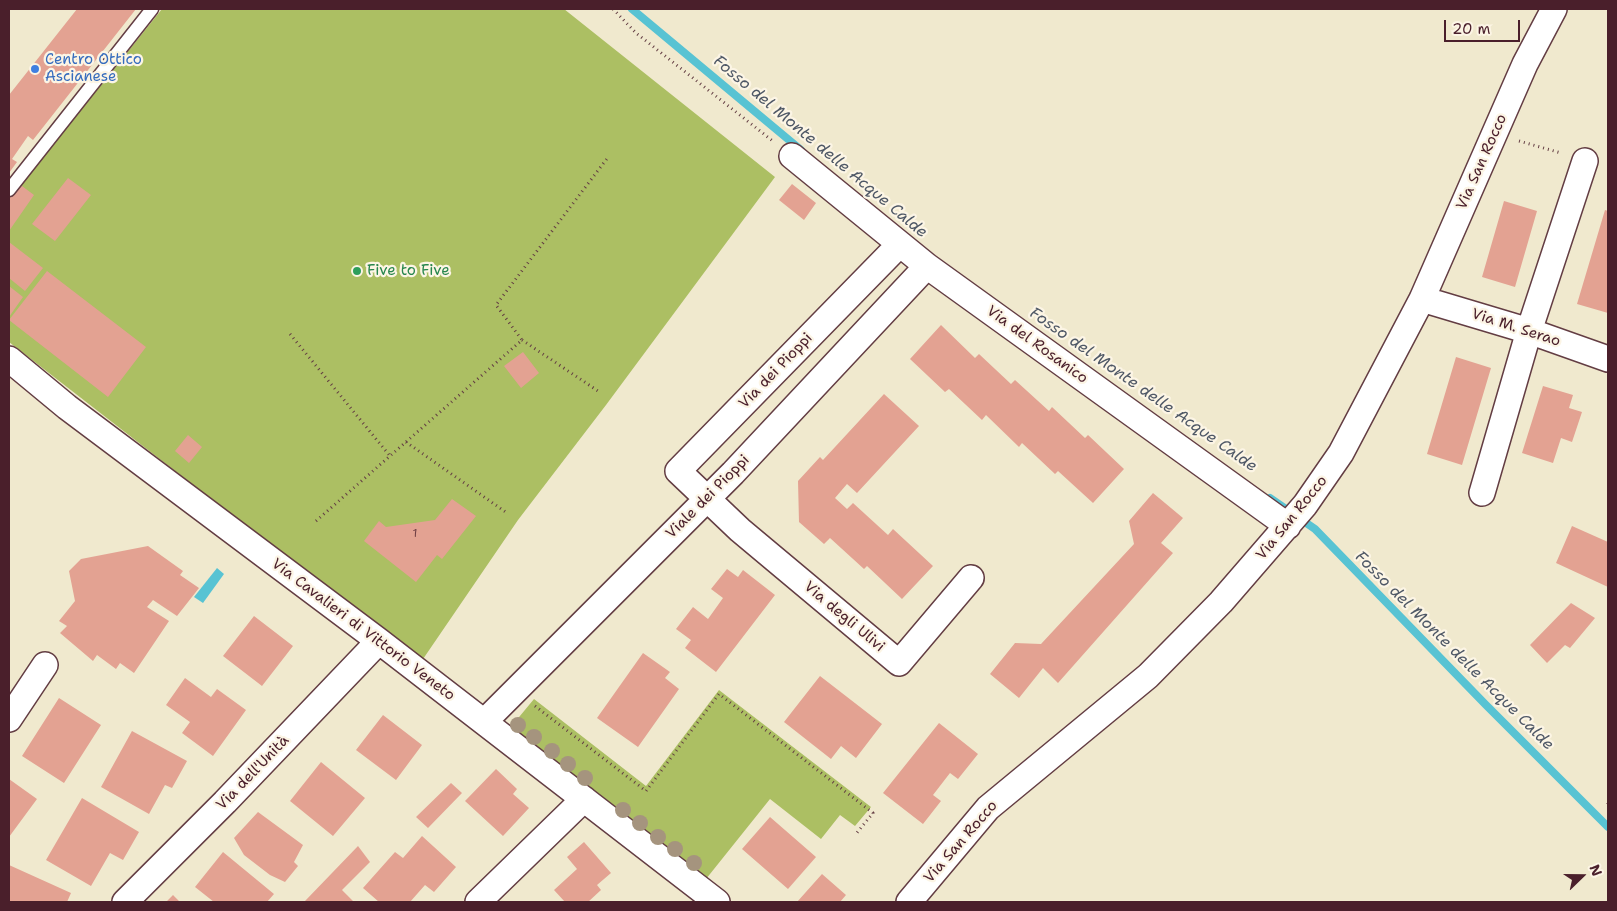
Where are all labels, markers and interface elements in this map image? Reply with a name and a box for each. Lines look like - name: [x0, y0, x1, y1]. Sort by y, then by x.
- scale bar: [1447, 10, 1523, 42]
- text: 20 m: [1452, 19, 1491, 39]
- place label: Centro Ottico Ascianese: [45, 51, 142, 86]
- water label: Fosso del Monte delle Acque Calde: [709, 52, 931, 242]
- marker: Centro Ottico Ascianese: [29, 63, 41, 75]
- street label: Via San Rocco: [1453, 111, 1511, 213]
- place label: Five to Five: [367, 262, 450, 280]
- marker: Five to Five: [351, 265, 363, 277]
- street label: Via del Rosanico: [983, 302, 1091, 388]
- water label: Fosso del Monte delle Acque Calde: [1025, 304, 1261, 476]
- street label: Via M. Serao: [1469, 305, 1563, 351]
- street label: Via dei Pioppi: [735, 329, 817, 413]
- street label: Viale dei Pioppi: [662, 451, 754, 543]
- street label: Via San Rocco: [1253, 472, 1331, 564]
- house number: 1: [412, 527, 418, 541]
- water label: Fosso del Monte delle Acque Calde: [1350, 547, 1558, 755]
- street label: Via Cavalieri di Vittorio Veneto: [268, 555, 458, 705]
- street label: Via degli Ulivi: [800, 578, 888, 656]
- street label: Via dell'Unità: [213, 732, 293, 814]
- street label: Via San Rocco: [920, 797, 1002, 887]
- north arrow: [1557, 851, 1607, 901]
- text: N: [1585, 862, 1606, 879]

